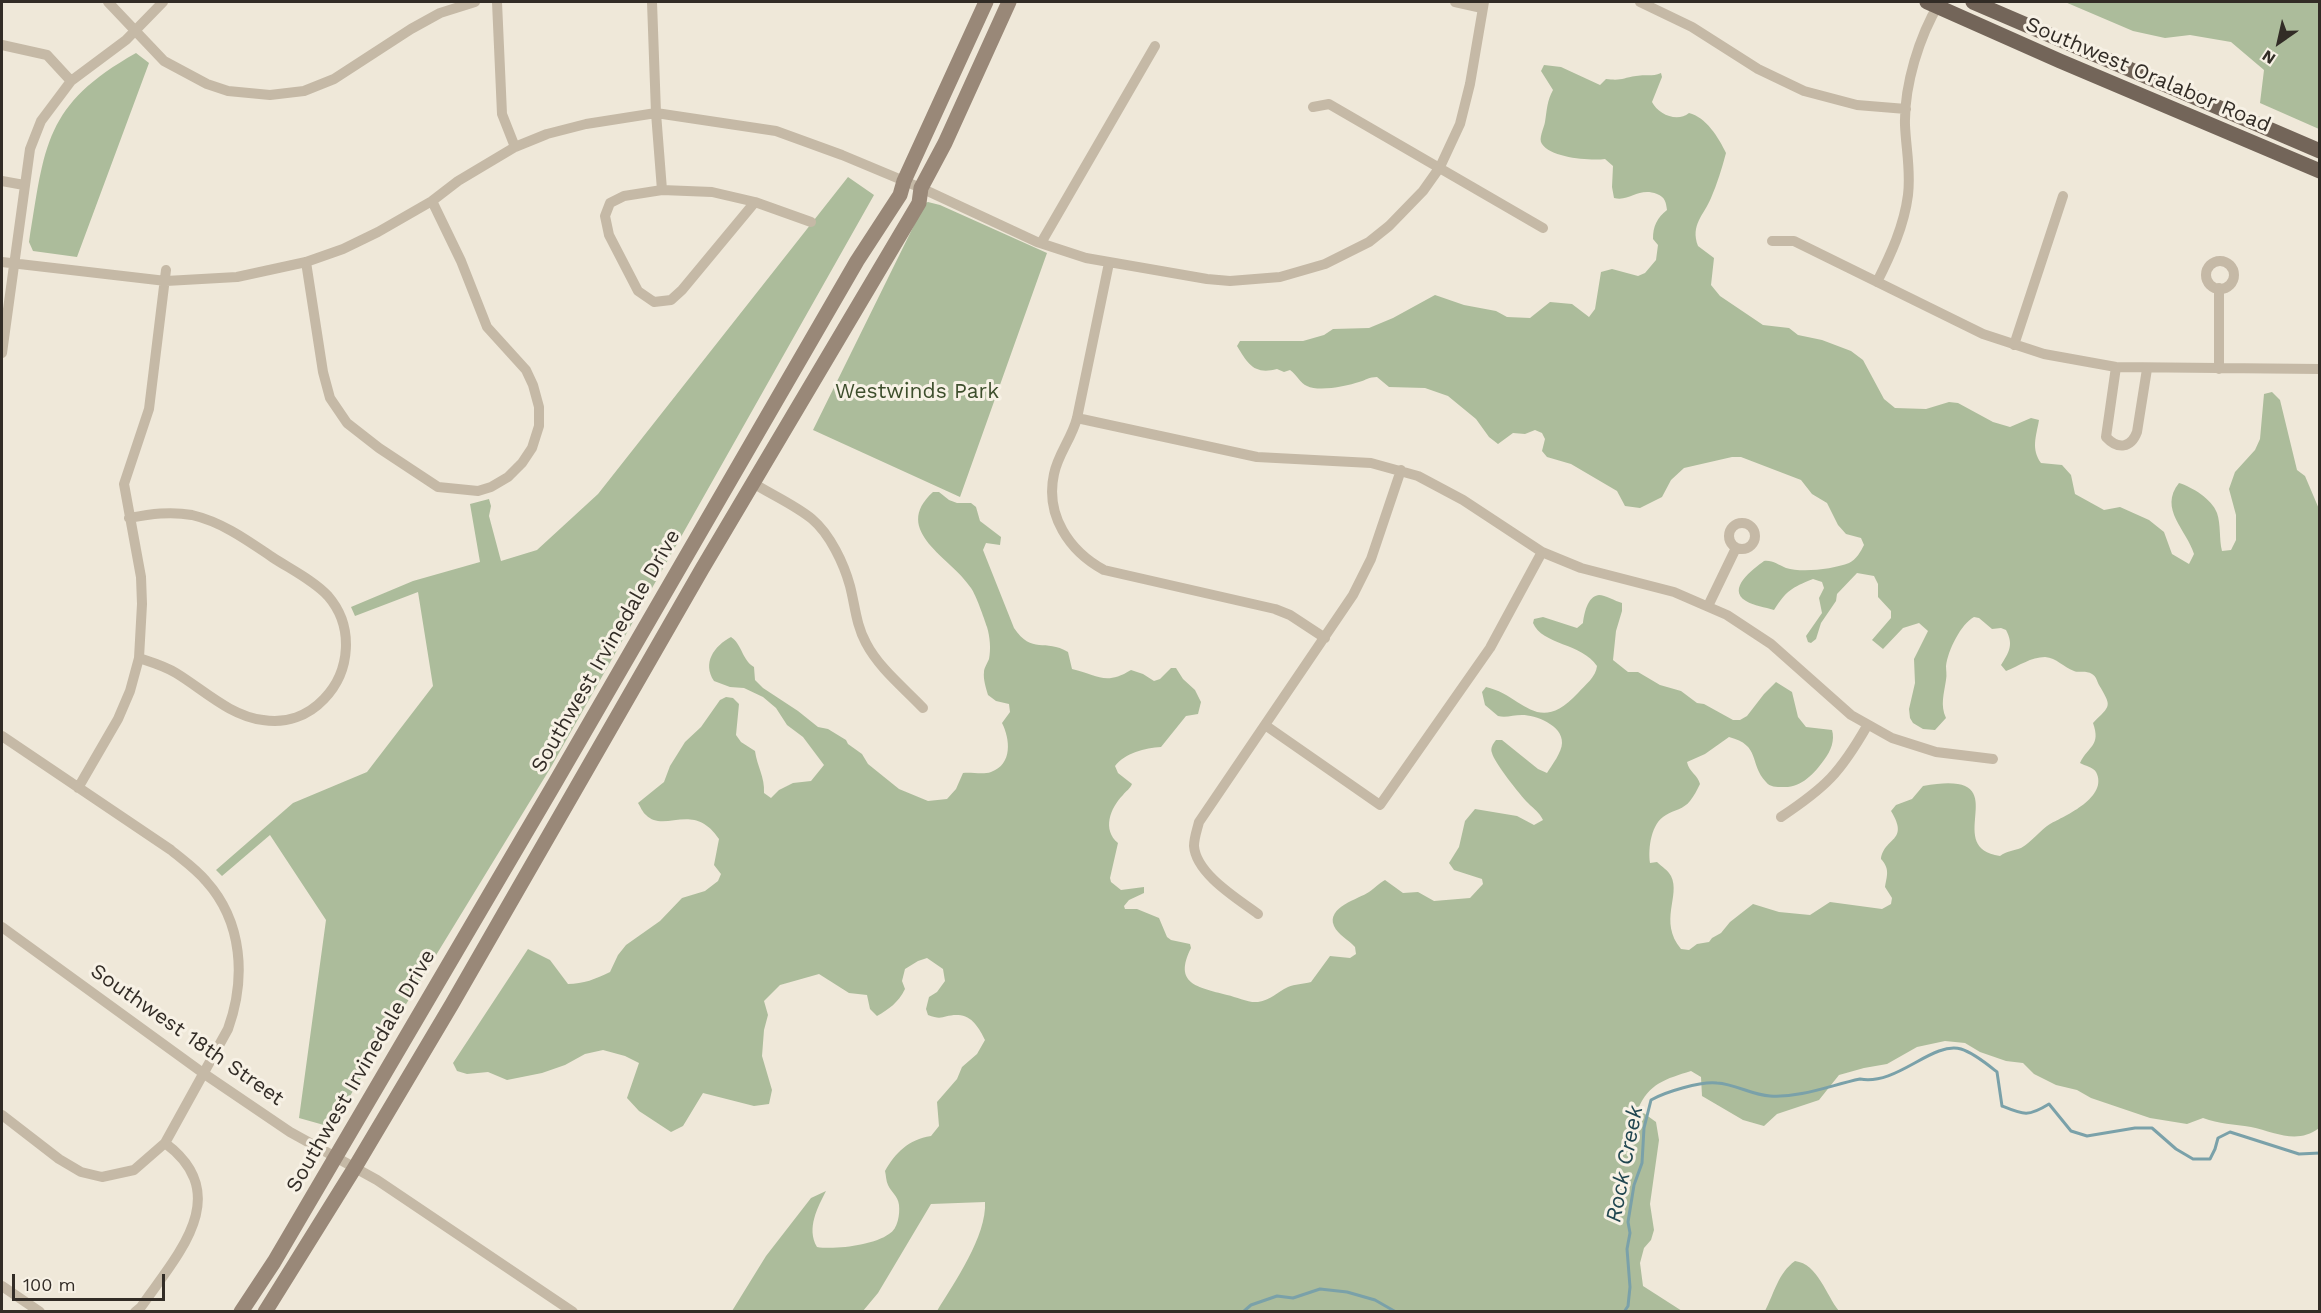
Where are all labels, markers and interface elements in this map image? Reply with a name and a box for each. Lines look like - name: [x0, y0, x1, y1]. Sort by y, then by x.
- street label: Southwest Oralabor Road: [2022, 12, 2274, 138]
- north arrow: [2249, 12, 2309, 72]
- text: N: [2258, 46, 2279, 69]
- park label: Westwinds Park: [835, 379, 999, 405]
- street label: Southwest Irvinedale Drive: [526, 525, 686, 777]
- street label: Southwest Irvinedale Drive: [281, 945, 441, 1197]
- street label: Southwest 18th Street: [85, 959, 289, 1111]
- water label: Rock Creek: [1601, 1104, 1649, 1224]
- scale bar: [15, 1262, 168, 1300]
- text: 100 m: [23, 1274, 76, 1295]

